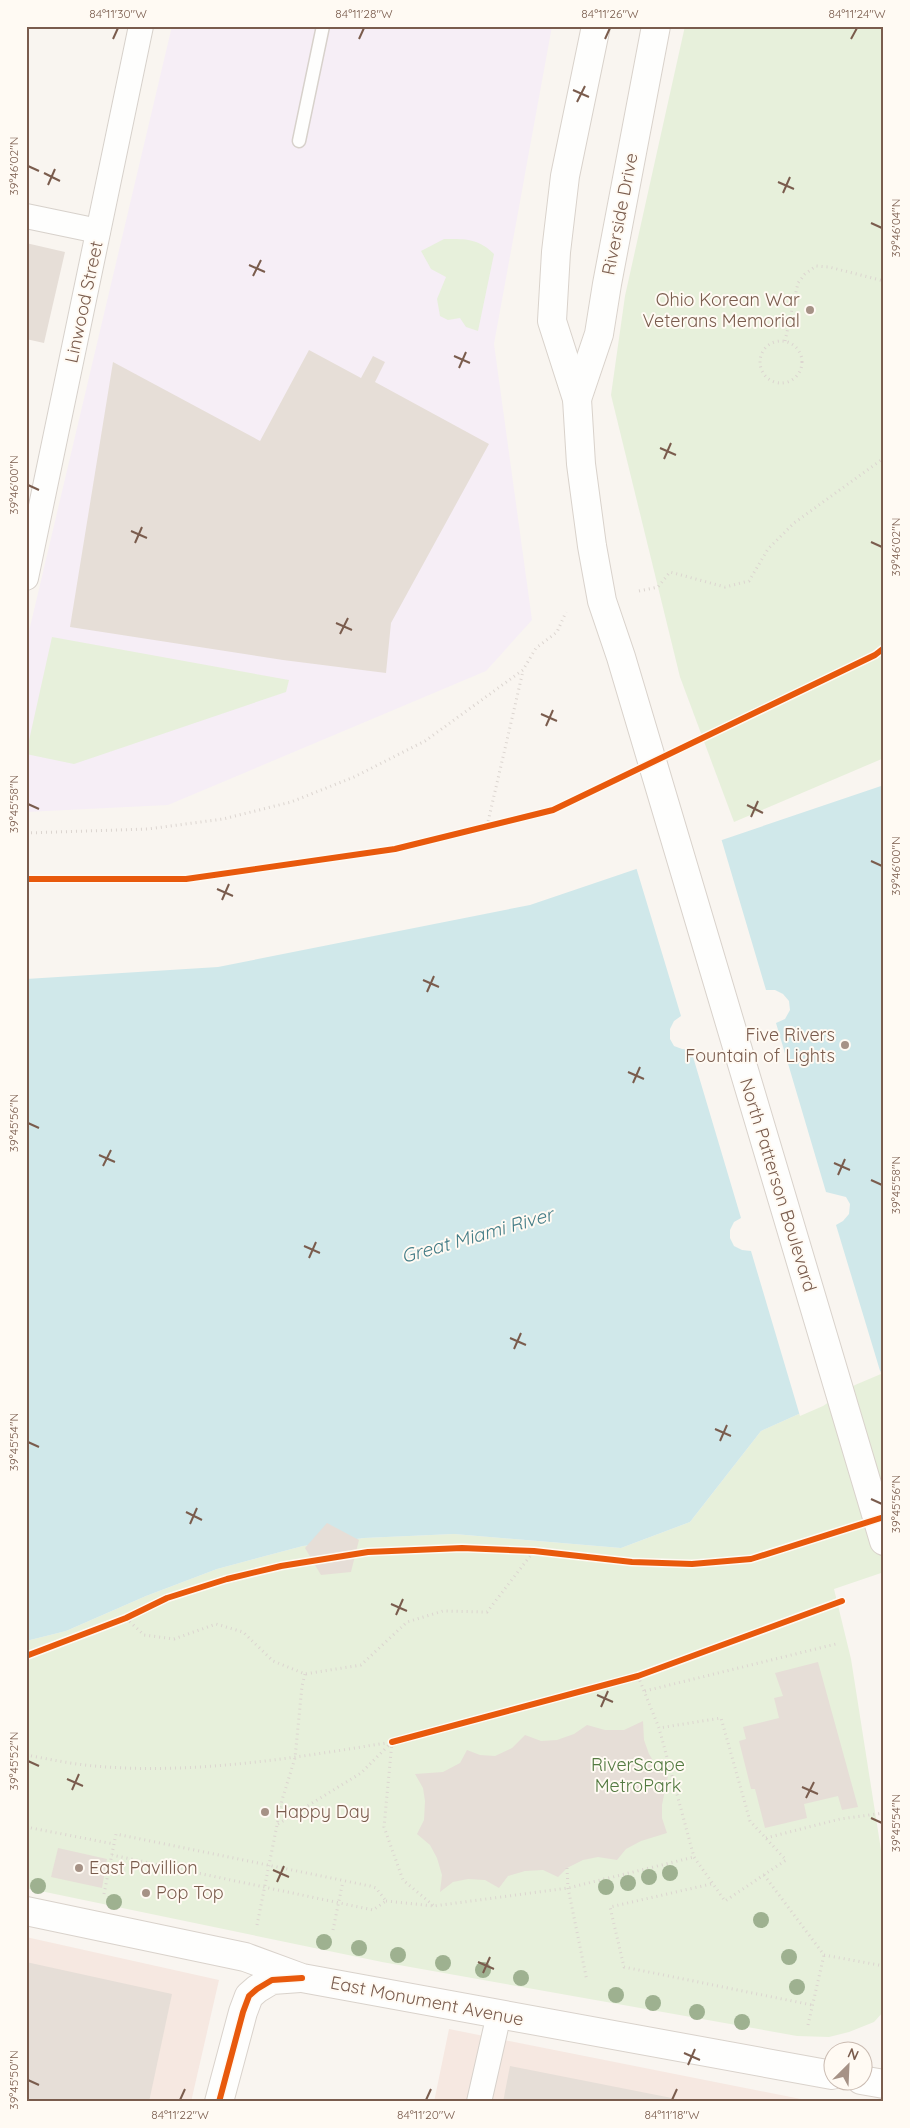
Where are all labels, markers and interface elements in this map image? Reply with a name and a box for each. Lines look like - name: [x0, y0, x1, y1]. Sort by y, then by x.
- text: 84°11'30"W: [89, 6, 147, 21]
- text: 84°11'28"W: [335, 6, 393, 21]
- text: 84°11'26"W: [581, 6, 639, 21]
- text: 84°11'24"W: [829, 6, 886, 21]
- text: 39°46'02"N: [6, 136, 21, 196]
- street label: Riverside Drive: [596, 151, 643, 277]
- text: 39°46'04"N: [888, 199, 903, 257]
- street label: Linwood Street: [59, 239, 108, 365]
- place label: Ohio Korean War Veterans Memorial: [643, 288, 800, 332]
- marker: Ohio Korean War Veterans Memorial: [804, 304, 816, 316]
- text: 39°46'00"N: [6, 455, 21, 515]
- text: 39°46'02"N: [888, 517, 903, 577]
- text: 39°45'58"N: [6, 775, 21, 833]
- text: 39°46'00"N: [888, 836, 903, 896]
- place label: Five Rivers Fountain of Lights: [685, 1023, 835, 1067]
- marker: Five Rivers Fountain of Lights: [839, 1039, 851, 1051]
- street label: North Patterson Boulevard: [735, 1075, 822, 1294]
- text: 39°45'56"N: [6, 1094, 21, 1152]
- text: 39°45'58"N: [888, 1156, 903, 1214]
- water label: Great Miami River: [398, 1201, 558, 1268]
- text: 39°45'54"N: [6, 1413, 21, 1471]
- text: 39°45'56"N: [888, 1475, 903, 1533]
- text: 39°45'52"N: [6, 1732, 21, 1790]
- park label: RiverScape MetroPark: [591, 1753, 685, 1797]
- text: 39°45'54"N: [888, 1794, 903, 1852]
- place label: Happy Day: [275, 1800, 370, 1823]
- marker: Happy Day: [259, 1806, 271, 1818]
- place label: East Pavillion: [89, 1856, 198, 1879]
- marker: East Pavillion: [73, 1862, 85, 1874]
- place label: Pop Top: [156, 1881, 224, 1904]
- marker: Pop Top: [140, 1887, 152, 1899]
- street label: East Monument Avenue: [328, 1970, 526, 2031]
- north arrow: [822, 2040, 872, 2090]
- text: N: [845, 2044, 862, 2064]
- text: 39°45'50"N: [6, 2050, 21, 2110]
- text: 84°11'22"W: [151, 2107, 209, 2122]
- text: 84°11'20"W: [397, 2107, 455, 2122]
- text: 84°11'18"W: [644, 2107, 700, 2122]

